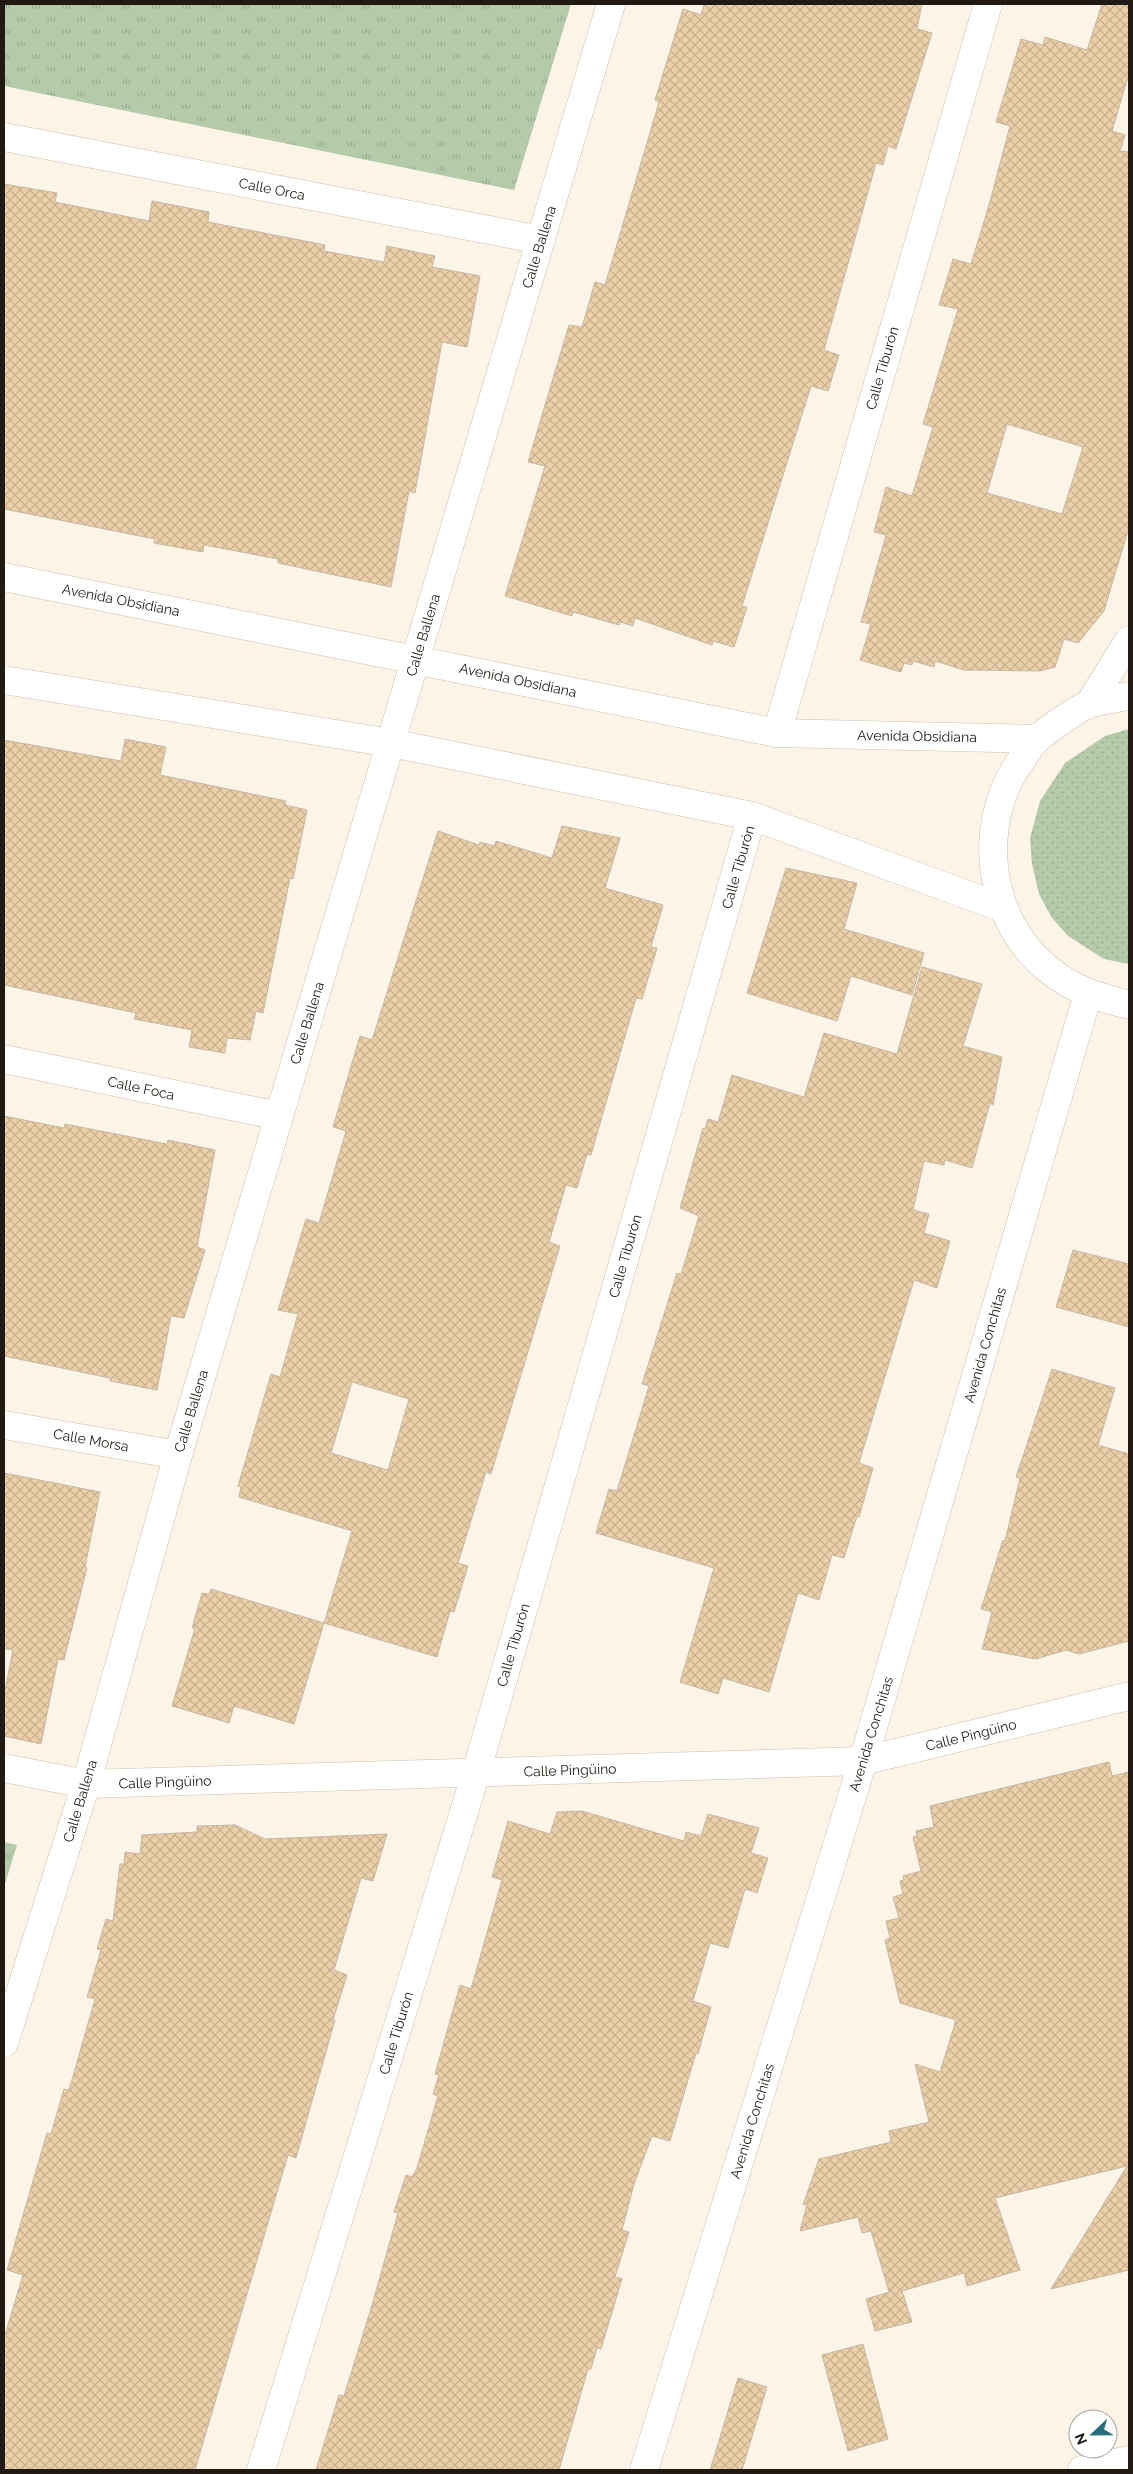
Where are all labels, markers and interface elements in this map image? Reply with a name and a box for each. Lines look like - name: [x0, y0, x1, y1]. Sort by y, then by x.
- street label: Calle Orca: [238, 175, 306, 203]
- street label: Calle Ballena: [519, 204, 559, 290]
- street label: Calle Tiburón: [862, 324, 902, 412]
- street label: Avenida Obsidiana: [61, 581, 181, 619]
- street label: Calle Ballena: [403, 592, 443, 678]
- street label: Avenida Obsidiana: [458, 660, 578, 700]
- street label: Avenida Obsidiana: [857, 727, 977, 745]
- street label: Calle Tiburón: [718, 823, 758, 911]
- street label: Calle Ballena: [287, 980, 327, 1066]
- street label: Calle Foca: [106, 1073, 176, 1103]
- street label: Calle Tiburón: [605, 1212, 645, 1300]
- street label: Avenida Conchitas: [961, 1285, 1009, 1405]
- street label: Calle Ballena: [171, 1368, 211, 1454]
- street label: Calle Morsa: [52, 1425, 130, 1455]
- street label: Calle Tiburón: [493, 1601, 533, 1689]
- street label: Avenida Conchitas: [846, 1674, 896, 1794]
- street label: Calle Pingüino: [924, 1716, 1018, 1754]
- street label: Calle Ballena: [60, 1758, 100, 1844]
- street label: Calle Pingüino: [523, 1760, 617, 1780]
- street label: Calle Pingüino: [118, 1772, 212, 1792]
- street label: Calle Tiburón: [376, 1990, 416, 2076]
- street label: Avenida Conchitas: [727, 2061, 777, 2181]
- north arrow: [1068, 2409, 1118, 2459]
- text: N: [1072, 2431, 1090, 2447]

